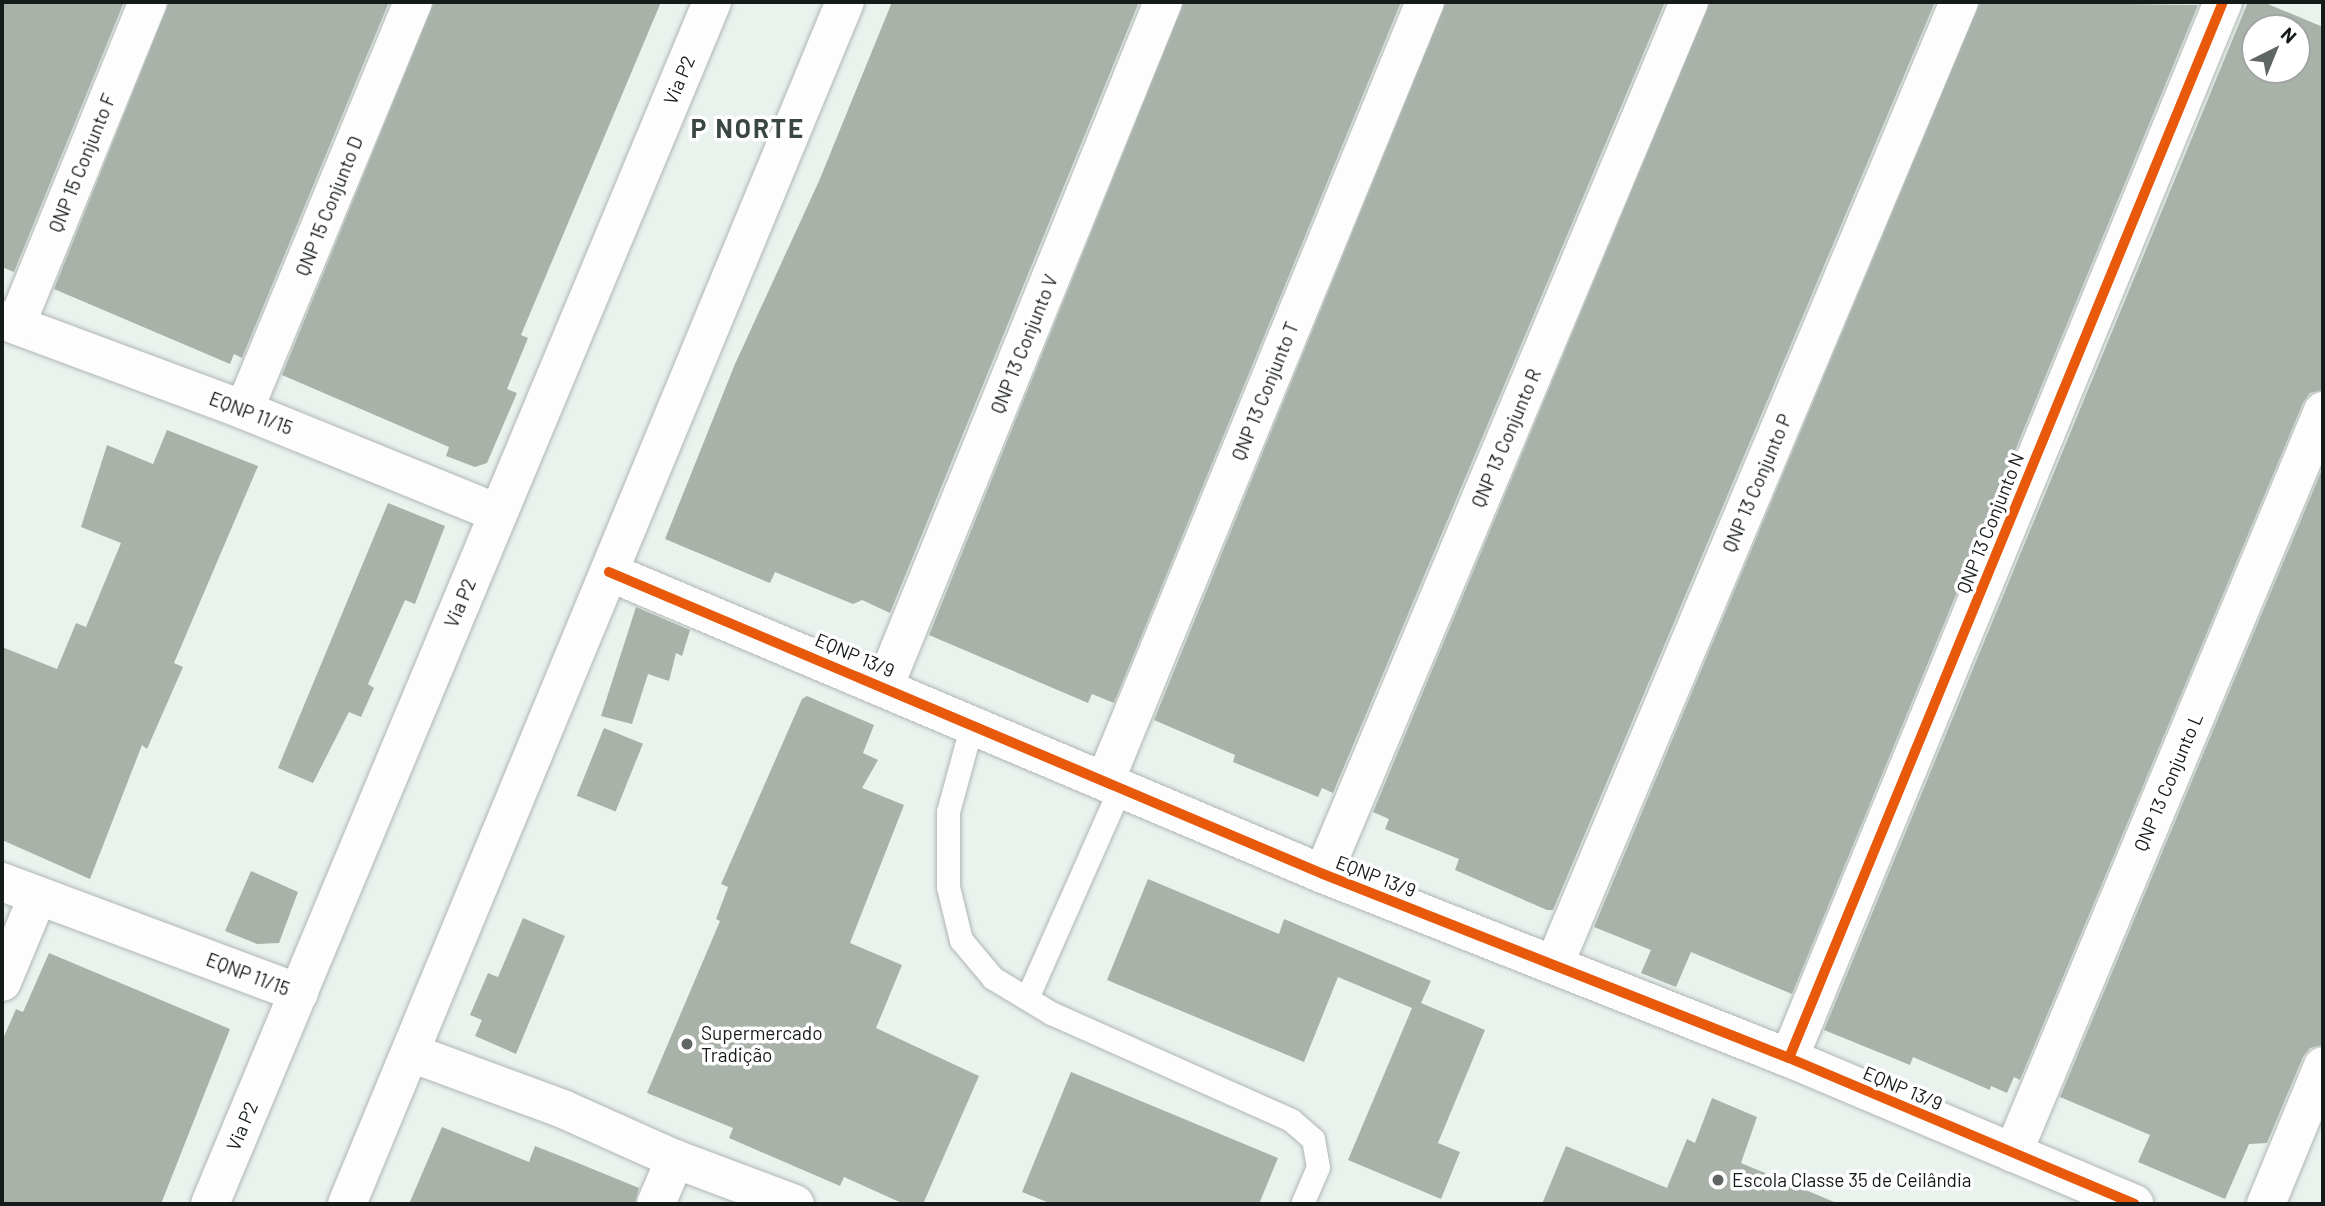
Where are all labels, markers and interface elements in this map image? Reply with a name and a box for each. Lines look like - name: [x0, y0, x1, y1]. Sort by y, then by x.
- north arrow: [2241, 14, 2311, 84]
- text: N: [2277, 22, 2302, 47]
- street label: Via P2: [659, 52, 699, 108]
- street label: QNP 15 Conjunto F: [44, 90, 120, 236]
- district label: P NORTE: [692, 112, 804, 144]
- street label: QNP 15 Conjunto D: [291, 133, 367, 279]
- street label: QNP 13 Conjunto V: [986, 271, 1062, 417]
- street label: QNP 13 Conjunto T: [1227, 318, 1303, 464]
- street label: QNP 13 Conjunto R: [1467, 365, 1545, 511]
- street label: EQNP 11/15: [206, 387, 296, 439]
- street label: QNP 13 Conjunto P: [1718, 410, 1796, 556]
- street label: QNP 13 Conjunto N: [1951, 449, 2029, 597]
- street label: Via P2: [440, 575, 480, 631]
- street label: EQNP 13/9: [812, 628, 898, 682]
- street label: QNP 13 Conjunto L: [2129, 710, 2207, 854]
- street label: EQNP 13/9: [1333, 850, 1419, 902]
- street label: EQNP 11/15: [203, 948, 293, 1000]
- place label: Supermercado Tradição: [701, 1022, 823, 1066]
- marker: Supermercado Tradição: [679, 1036, 695, 1052]
- street label: EQNP 13/9: [1860, 1061, 1946, 1115]
- street label: Via P2: [222, 1098, 262, 1154]
- place label: Escola Classe 35 de Ceilândia: [1732, 1169, 1971, 1191]
- marker: Escola Classe 35 de Ceilândia: [1710, 1172, 1726, 1188]

